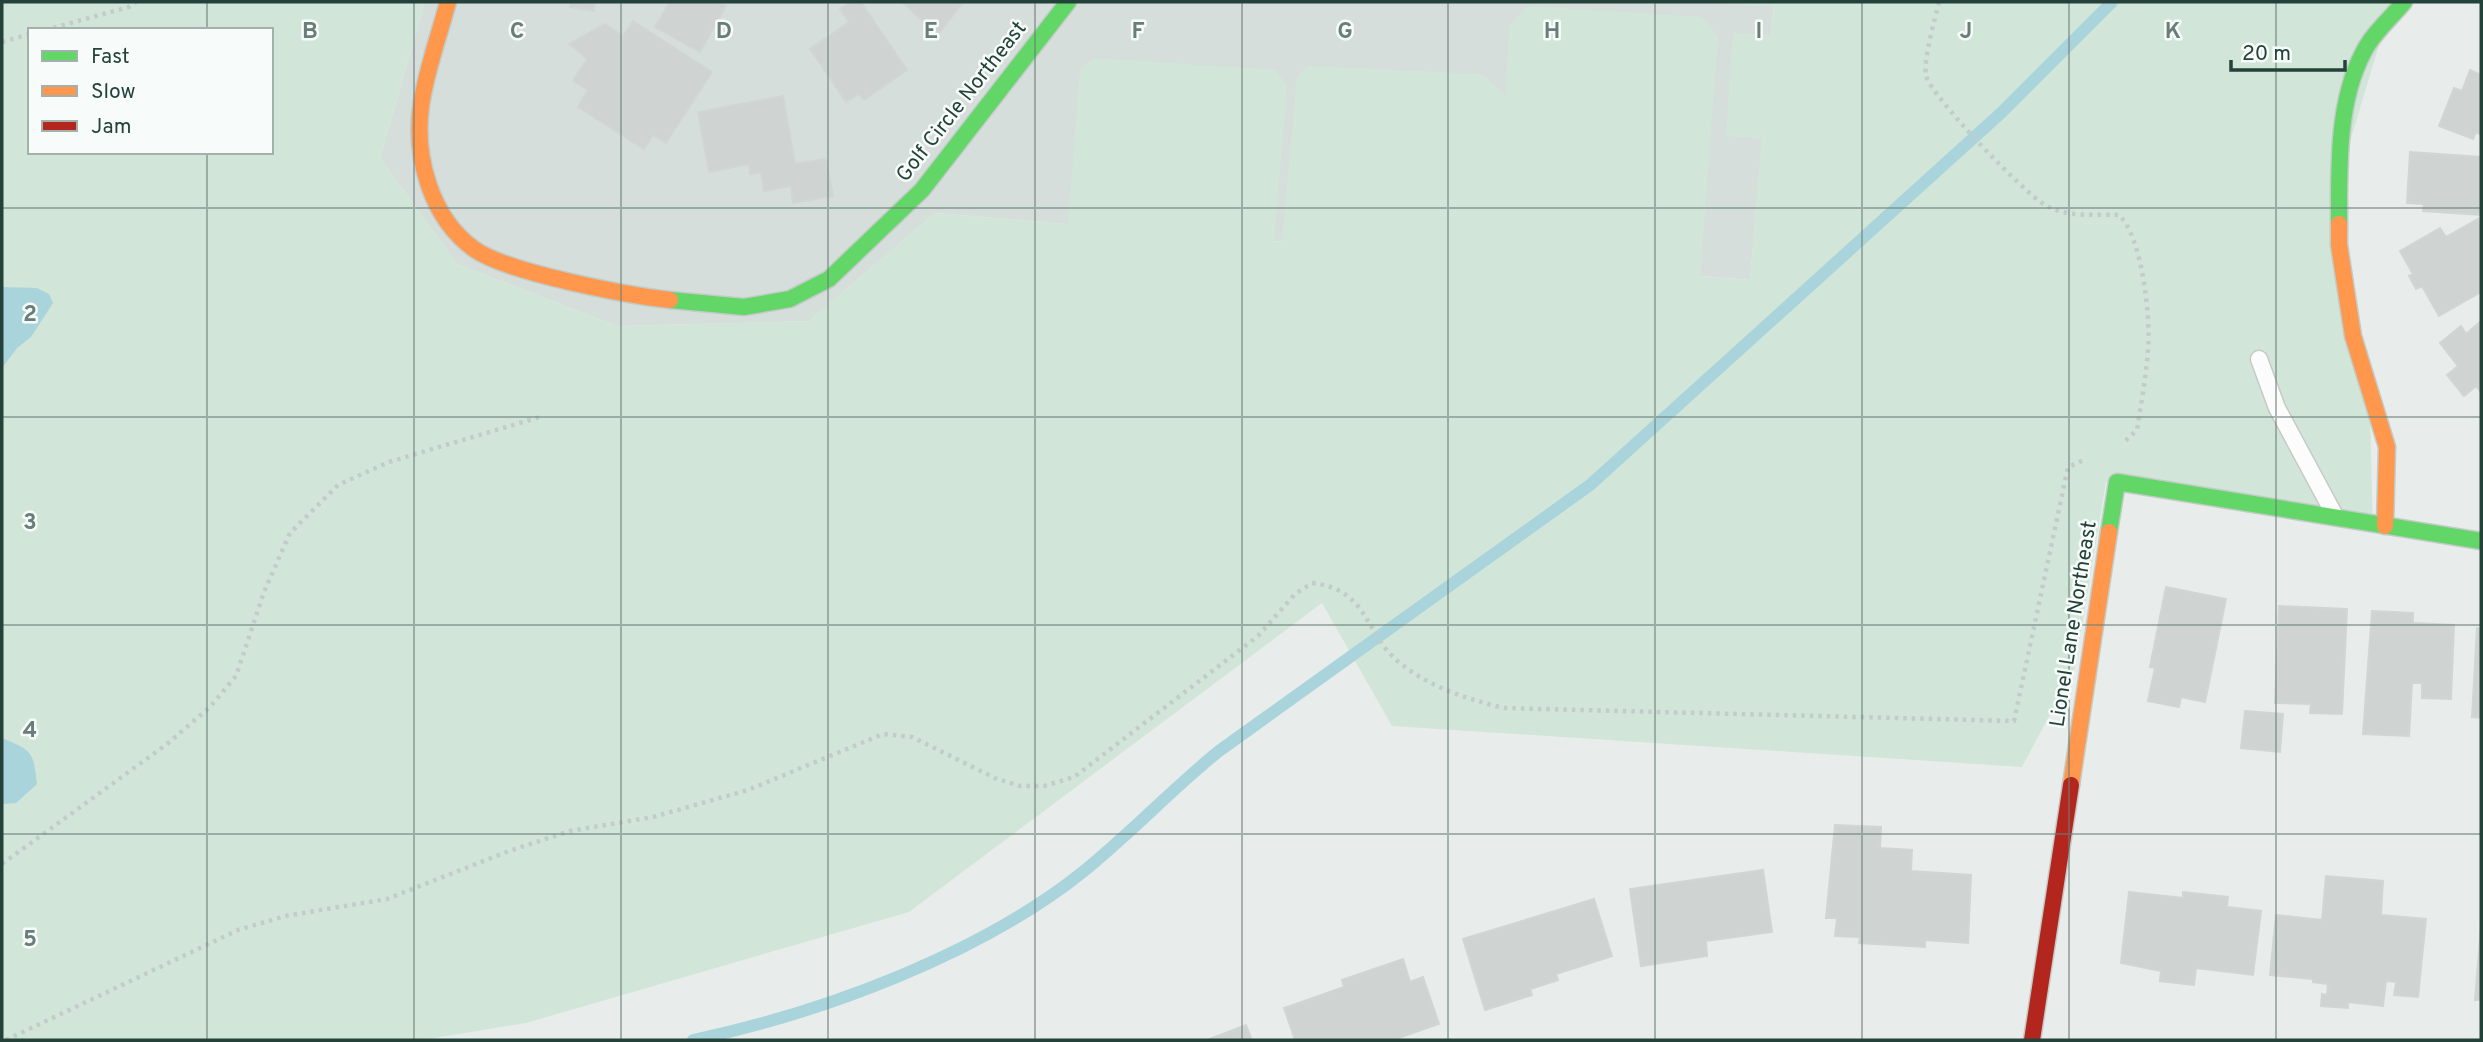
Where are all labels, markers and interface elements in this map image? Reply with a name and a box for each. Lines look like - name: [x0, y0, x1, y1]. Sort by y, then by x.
- street label: Golf Circle Northeast: [891, 16, 1033, 188]
- text: B: [302, 18, 318, 47]
- text: C: [510, 18, 524, 47]
- text: D: [716, 18, 732, 47]
- text: E: [924, 18, 938, 47]
- text: F: [1131, 18, 1145, 47]
- text: G: [1337, 18, 1353, 47]
- text: H: [1544, 18, 1560, 47]
- text: I: [1756, 18, 1762, 47]
- text: J: [1960, 18, 1972, 47]
- text: K: [2165, 18, 2181, 47]
- legend: [28, 28, 273, 154]
- scale bar: [2231, 28, 2345, 72]
- text: 20 m: [2242, 41, 2291, 68]
- text: Fast: [91, 44, 130, 71]
- text: Slow: [91, 79, 136, 106]
- text: Jam: [91, 114, 132, 141]
- text: 2: [23, 301, 37, 330]
- text: 3: [23, 509, 37, 538]
- street label: Lionel Lane Northeast: [2044, 519, 2104, 729]
- text: 4: [23, 717, 37, 746]
- text: 5: [23, 926, 37, 955]

